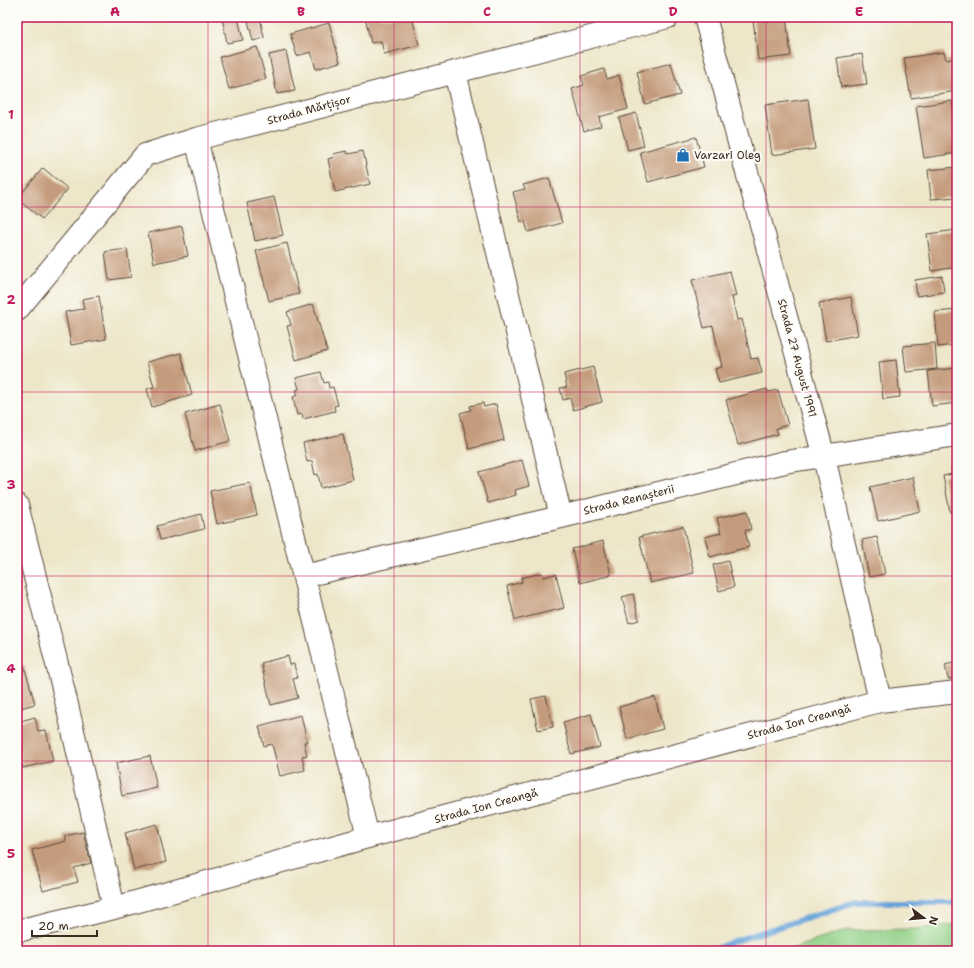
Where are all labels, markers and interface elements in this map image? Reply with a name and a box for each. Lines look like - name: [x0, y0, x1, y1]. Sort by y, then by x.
- text: A: [110, 3, 120, 20]
- text: B: [297, 3, 305, 20]
- text: C: [483, 3, 491, 20]
- text: D: [668, 3, 678, 20]
- text: E: [855, 3, 864, 20]
- street label: Strada Mărțișor: [265, 92, 353, 128]
- text: 1: [8, 106, 14, 123]
- shop icon: Varzari Oleg: [675, 147, 691, 163]
- place label: Varzari Oleg: [694, 148, 761, 163]
- text: 2: [6, 291, 16, 308]
- street label: Strada 27 August 1991: [774, 297, 820, 419]
- text: 3: [6, 476, 16, 493]
- street label: Strada Renașterii: [582, 481, 676, 519]
- text: 4: [6, 660, 16, 677]
- street label: Strada Ion Creangă: [746, 701, 852, 743]
- street label: Strada Ion Creangă: [433, 785, 539, 827]
- text: 5: [7, 845, 15, 862]
- north arrow: [904, 898, 944, 938]
- scale bar: [32, 912, 97, 938]
- text: N: [925, 914, 942, 927]
- text: 20 m: [38, 918, 69, 934]

